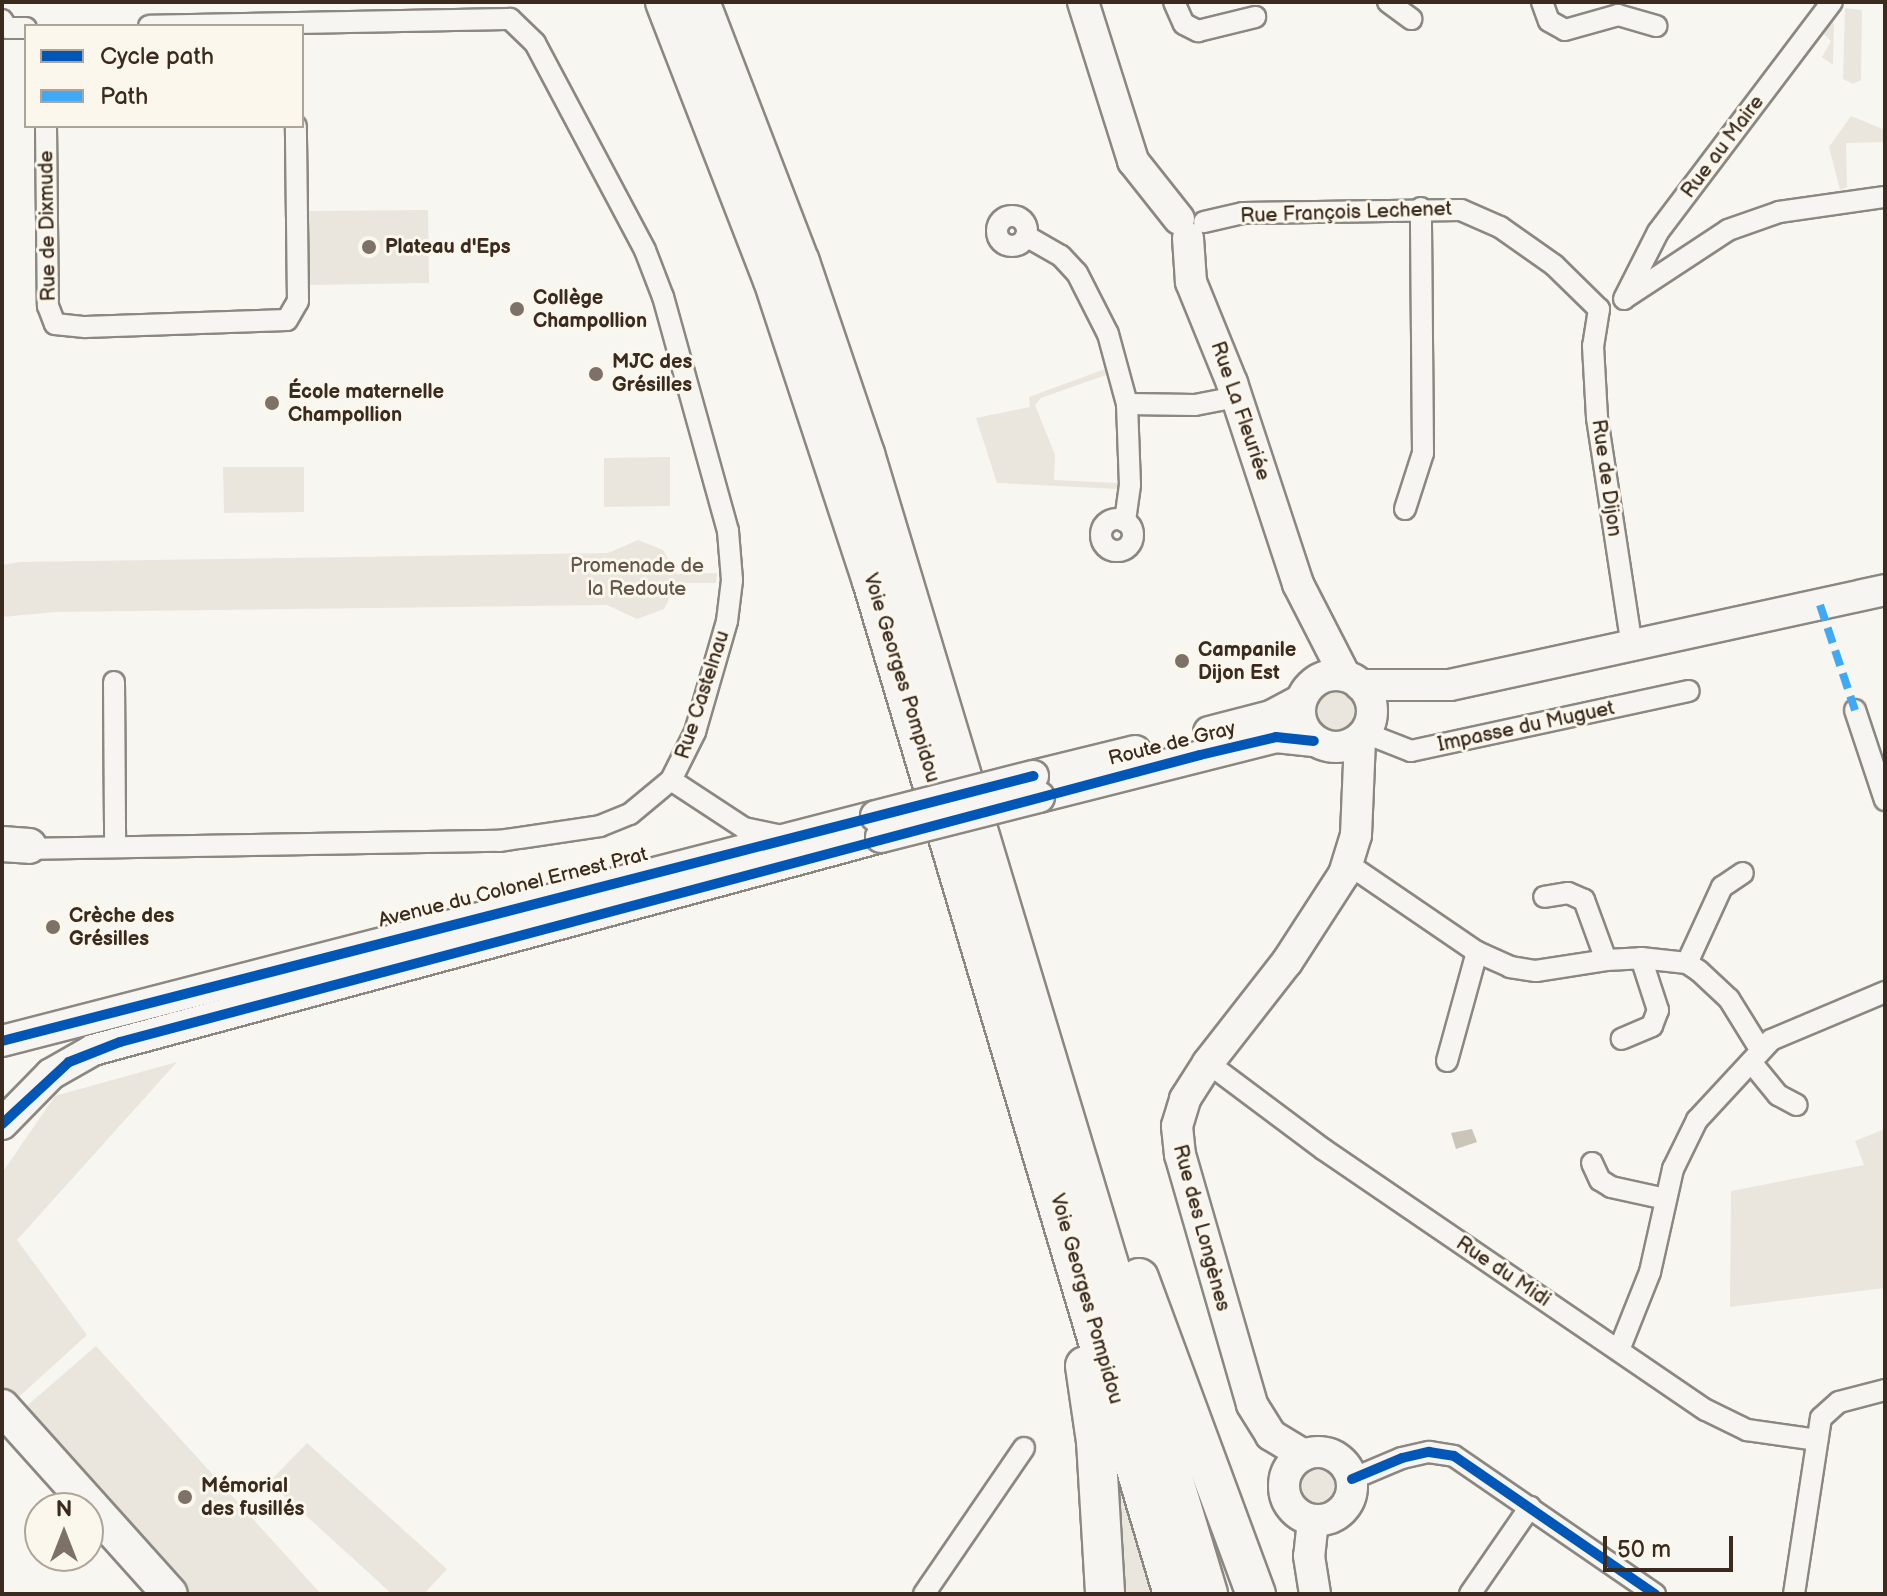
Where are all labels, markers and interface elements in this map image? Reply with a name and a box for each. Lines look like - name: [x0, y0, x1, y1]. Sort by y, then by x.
- legend: [24, 24, 304, 128]
- text: Cycle path: [100, 42, 214, 71]
- text: Path: [100, 82, 148, 111]
- street label: Rue au Maire: [1677, 91, 1769, 203]
- street label: Rue de Dixmude: [35, 150, 61, 302]
- street label: Rue François Lechenet: [1240, 197, 1452, 229]
- place label: Plateau d'Eps: [385, 235, 510, 259]
- marker: Plateau d'Eps: [360, 238, 378, 256]
- place label: Collège Champollion: [533, 286, 647, 333]
- marker: Collège Champollion: [508, 300, 526, 318]
- street label: Rue La Fleuriée: [1205, 338, 1275, 484]
- place label: MJC des Grésilles: [612, 350, 692, 397]
- marker: MJC des Grésilles: [587, 365, 605, 383]
- place label: École maternelle Champollion: [288, 380, 444, 427]
- marker: École maternelle Champollion: [263, 394, 281, 412]
- street label: Rue de Dijon: [1586, 418, 1626, 538]
- park label: Promenade de la Redoute: [570, 555, 704, 602]
- street label: Voie Georges Pompidou: [858, 570, 944, 786]
- street label: Rue Castelnau: [671, 628, 735, 762]
- place label: Campanile Dijon Est: [1198, 638, 1296, 685]
- marker: Campanile Dijon Est: [1173, 652, 1191, 670]
- street label: Impasse du Muguet: [1436, 697, 1616, 757]
- street label: Route de Gray: [1106, 717, 1238, 771]
- street label: Avenue du Colonel Ernest Prat: [376, 843, 650, 933]
- place label: Crèche des Grésilles: [69, 904, 174, 951]
- marker: Crèche des Grésilles: [44, 918, 62, 936]
- street label: Rue des Longènes: [1167, 1142, 1235, 1314]
- street label: Voie Georges Pompidou: [1044, 1191, 1128, 1407]
- street label: Rue du Midi: [1451, 1232, 1555, 1312]
- place label: Mémorial des fusillés: [201, 1474, 304, 1521]
- marker: Mémorial des fusillés: [176, 1488, 194, 1506]
- north arrow: [24, 1492, 104, 1572]
- text: N: [56, 1496, 72, 1523]
- scale bar: [1607, 1520, 1737, 1570]
- text: 50 m: [1617, 1535, 1671, 1564]

